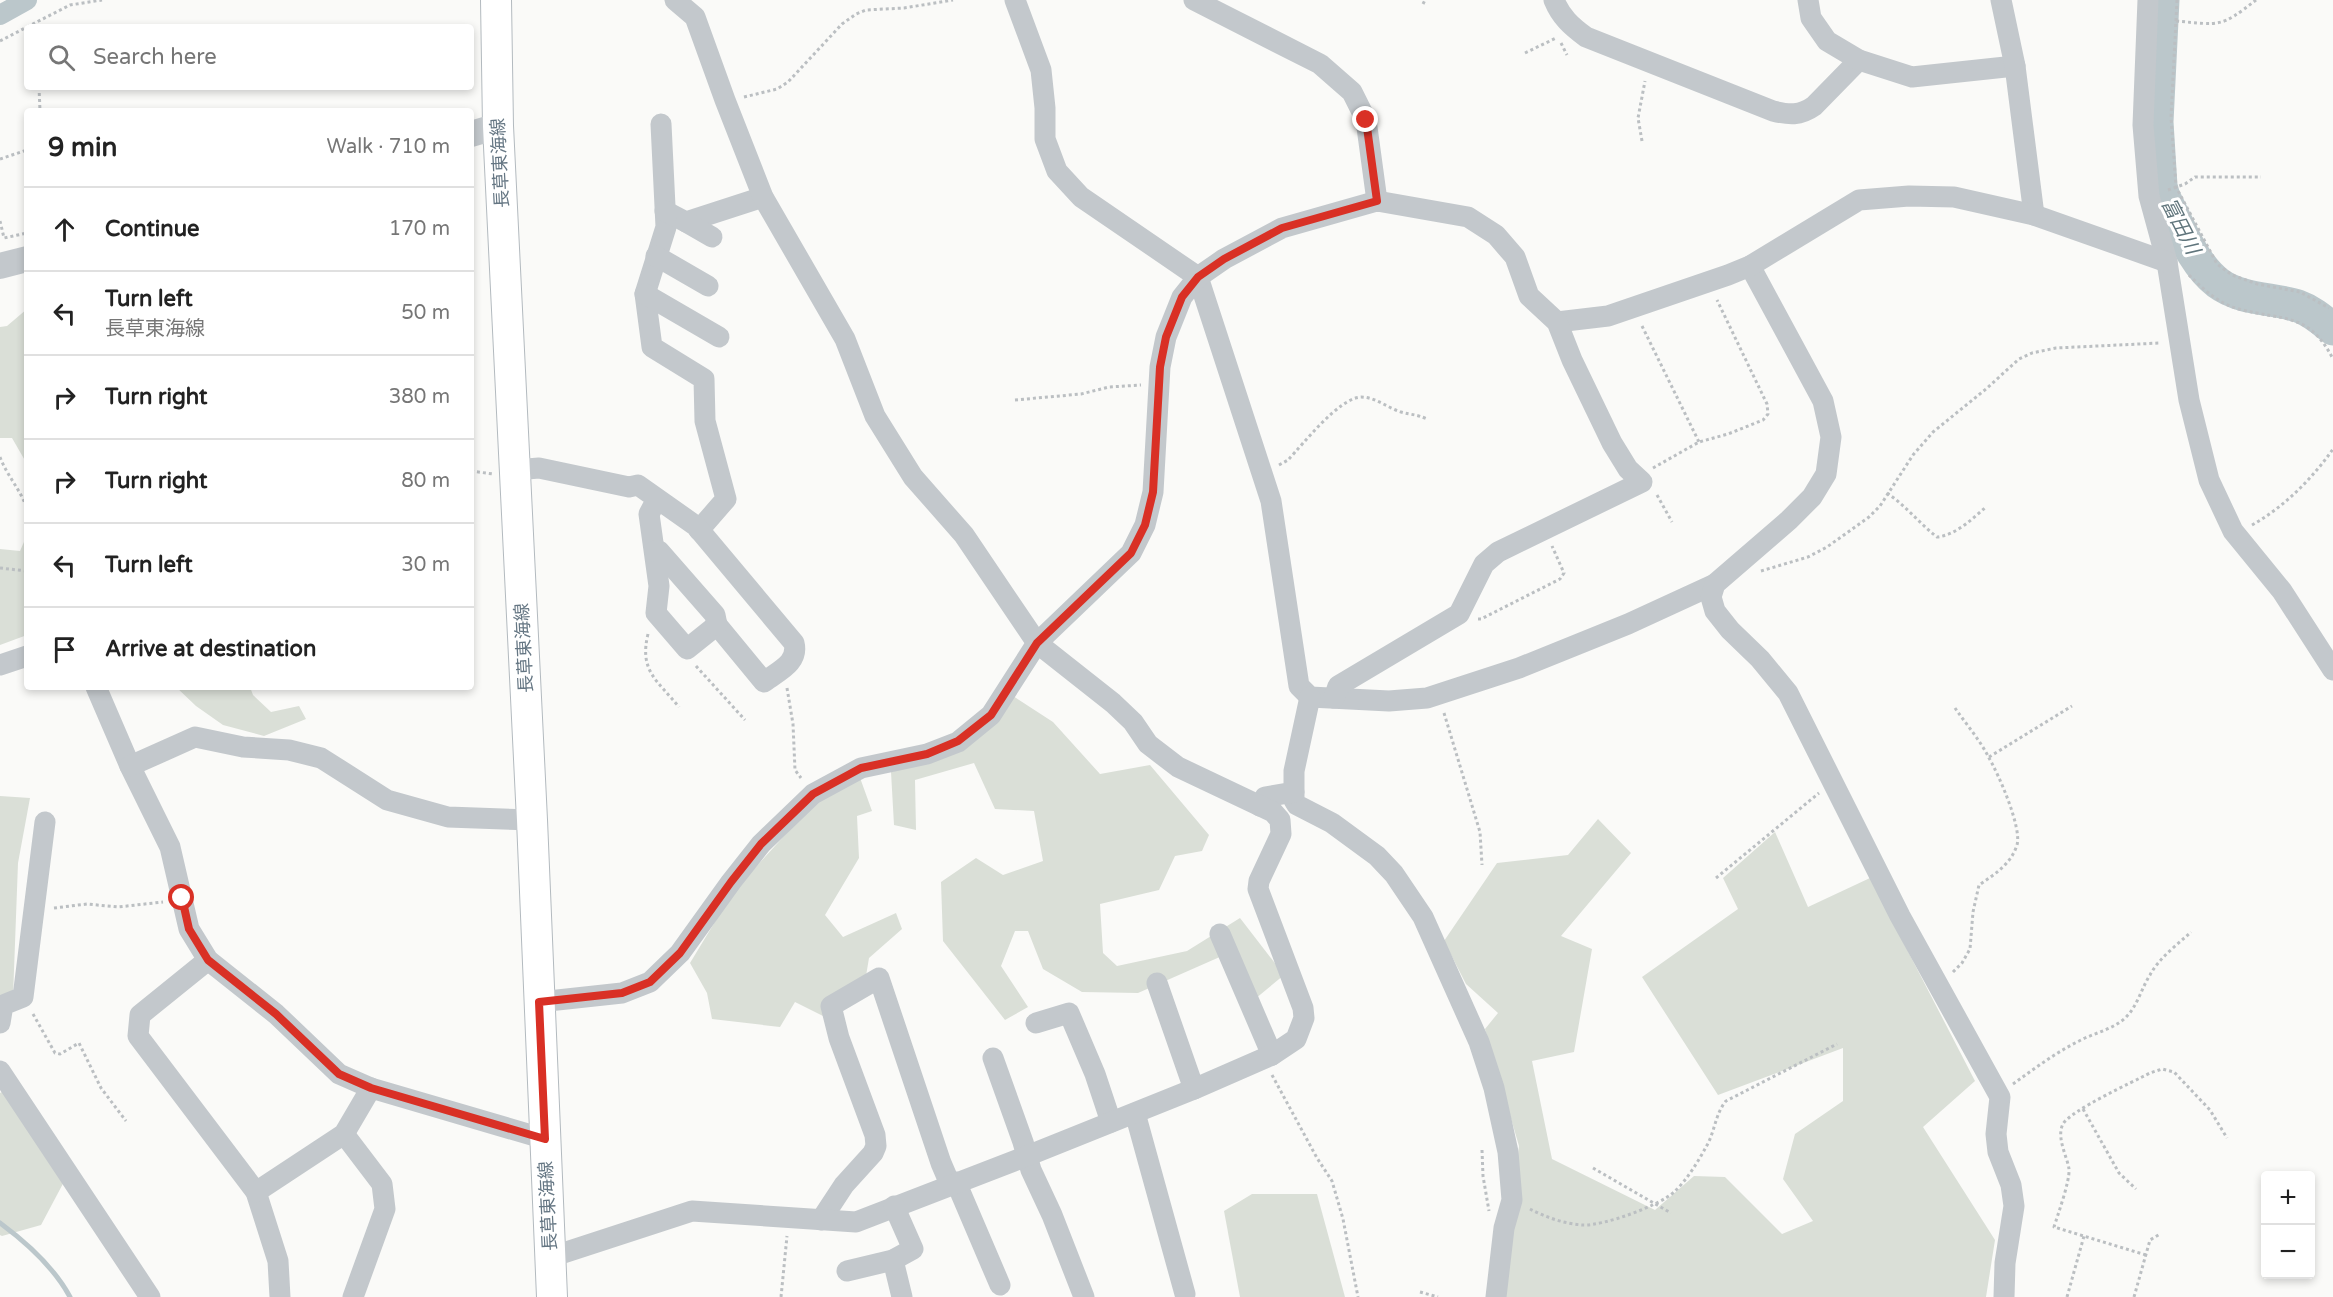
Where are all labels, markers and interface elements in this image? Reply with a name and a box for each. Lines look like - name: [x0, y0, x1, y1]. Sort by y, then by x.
- search box: [24, 24, 474, 90]
- icon: search: [45, 41, 78, 74]
- text: Search here: [93, 44, 217, 70]
- route end: [1352, 106, 1378, 132]
- street label: 長草東海線: [487, 117, 513, 209]
- text: 9 min: [48, 132, 117, 163]
- text: Walk · 710 m: [327, 135, 450, 159]
- water label: 富田川: [2156, 194, 2205, 260]
- icon: ahead: [48, 213, 81, 246]
- text: Continue: [105, 216, 200, 242]
- text: 170 m: [389, 217, 450, 241]
- text: Turn left: [105, 286, 193, 312]
- icon: left: [48, 297, 81, 330]
- text: 50 m: [401, 301, 450, 325]
- text: 長草東海線: [105, 317, 205, 341]
- icon: right: [48, 381, 81, 414]
- text: Turn right: [105, 384, 207, 410]
- text: 380 m: [389, 385, 450, 409]
- icon: right: [48, 465, 81, 498]
- text: Turn right: [105, 468, 207, 494]
- text: 80 m: [401, 469, 450, 493]
- icon: left: [48, 549, 81, 582]
- text: Turn left: [105, 552, 193, 578]
- text: 30 m: [401, 553, 450, 577]
- street label: 長草東海線: [511, 602, 537, 694]
- icon: arrive: [48, 633, 81, 666]
- text: Arrive at destination: [105, 636, 316, 662]
- route start: [168, 884, 194, 910]
- street label: 長草東海線: [535, 1160, 561, 1252]
- map controls: [2261, 1171, 2315, 1279]
- button: +: [2261, 1171, 2315, 1225]
- button: −: [2261, 1225, 2315, 1279]

